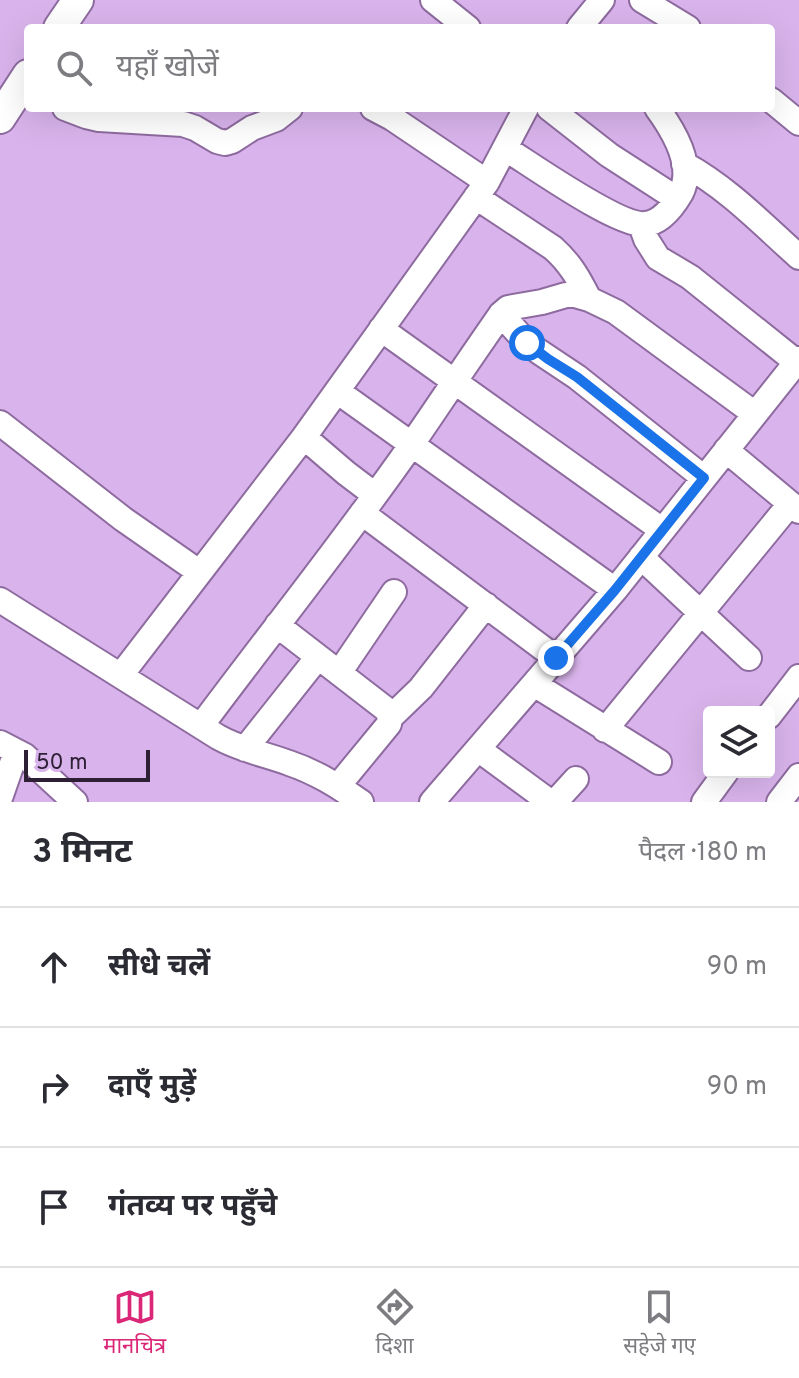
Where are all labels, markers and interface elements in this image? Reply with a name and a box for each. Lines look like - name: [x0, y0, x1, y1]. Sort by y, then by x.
- search box: [24, 24, 775, 112]
- icon: search: [52, 46, 96, 90]
- text: यहाँ खोजें: [116, 50, 219, 87]
- route start: [509, 325, 545, 361]
- route end: [538, 640, 574, 676]
- map controls: [703, 706, 775, 778]
- button: layers: [703, 706, 775, 778]
- scale bar: [24, 746, 150, 782]
- text: 50 m: [36, 750, 88, 777]
- text: 3 मिनट: [32, 832, 132, 875]
- text: पैदल · 180 m: [638, 837, 767, 870]
- icon: ahead: [32, 945, 76, 989]
- text: सीधे चलें: [108, 949, 210, 986]
- text: 90 m: [707, 951, 767, 984]
- icon: right: [32, 1065, 76, 1109]
- text: दाएँ मुड़ें: [108, 1069, 196, 1106]
- text: 90 m: [707, 1071, 767, 1104]
- icon: arrive: [32, 1185, 76, 1229]
- text: गंतव्य पर पहुँचे: [108, 1189, 277, 1226]
- tab: मानचित्र: [103, 1285, 166, 1362]
- tab: दिशा: [373, 1285, 417, 1362]
- tab: सहेजे गए: [623, 1285, 696, 1362]

